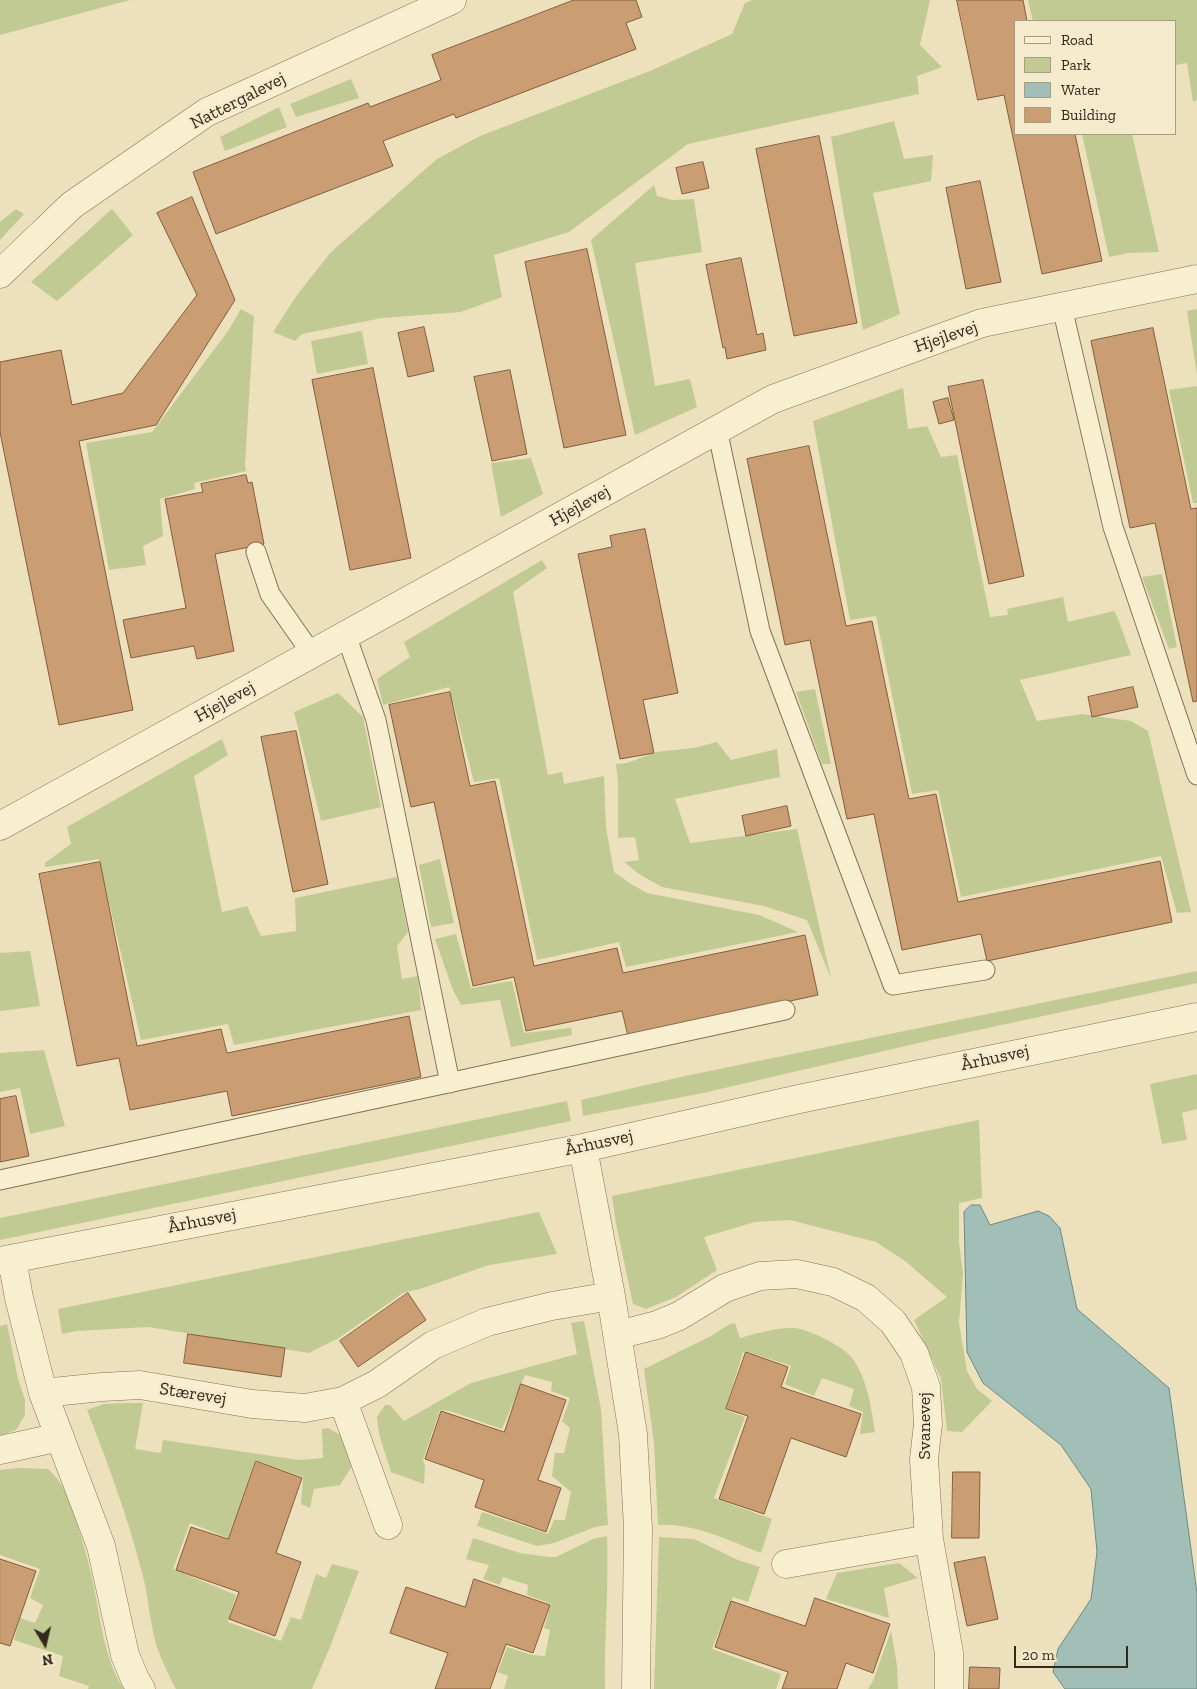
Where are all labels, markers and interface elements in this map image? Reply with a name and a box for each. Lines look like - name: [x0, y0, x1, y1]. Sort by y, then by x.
- legend: [1014, 20, 1177, 135]
- text: Road: [1061, 31, 1093, 49]
- text: Park: [1061, 56, 1091, 74]
- street label: Nattergalevej: [187, 68, 289, 134]
- text: Water: [1061, 81, 1101, 99]
- text: Building: [1061, 106, 1116, 124]
- street label: Hjejlevej: [911, 316, 981, 358]
- street label: Hjejlevej: [546, 481, 614, 531]
- street label: Hjejlevej: [191, 677, 259, 727]
- street label: Århusvej: [959, 1040, 1031, 1076]
- street label: Århusvej: [563, 1125, 635, 1161]
- street label: Århusvej: [166, 1204, 238, 1238]
- street label: Stærevej: [158, 1378, 228, 1410]
- street label: Svanevej: [914, 1392, 936, 1460]
- north arrow: [20, 1619, 70, 1669]
- scale bar: [1017, 1636, 1131, 1668]
- text: 20 m: [1022, 1646, 1055, 1664]
- text: N: [41, 1650, 54, 1669]

